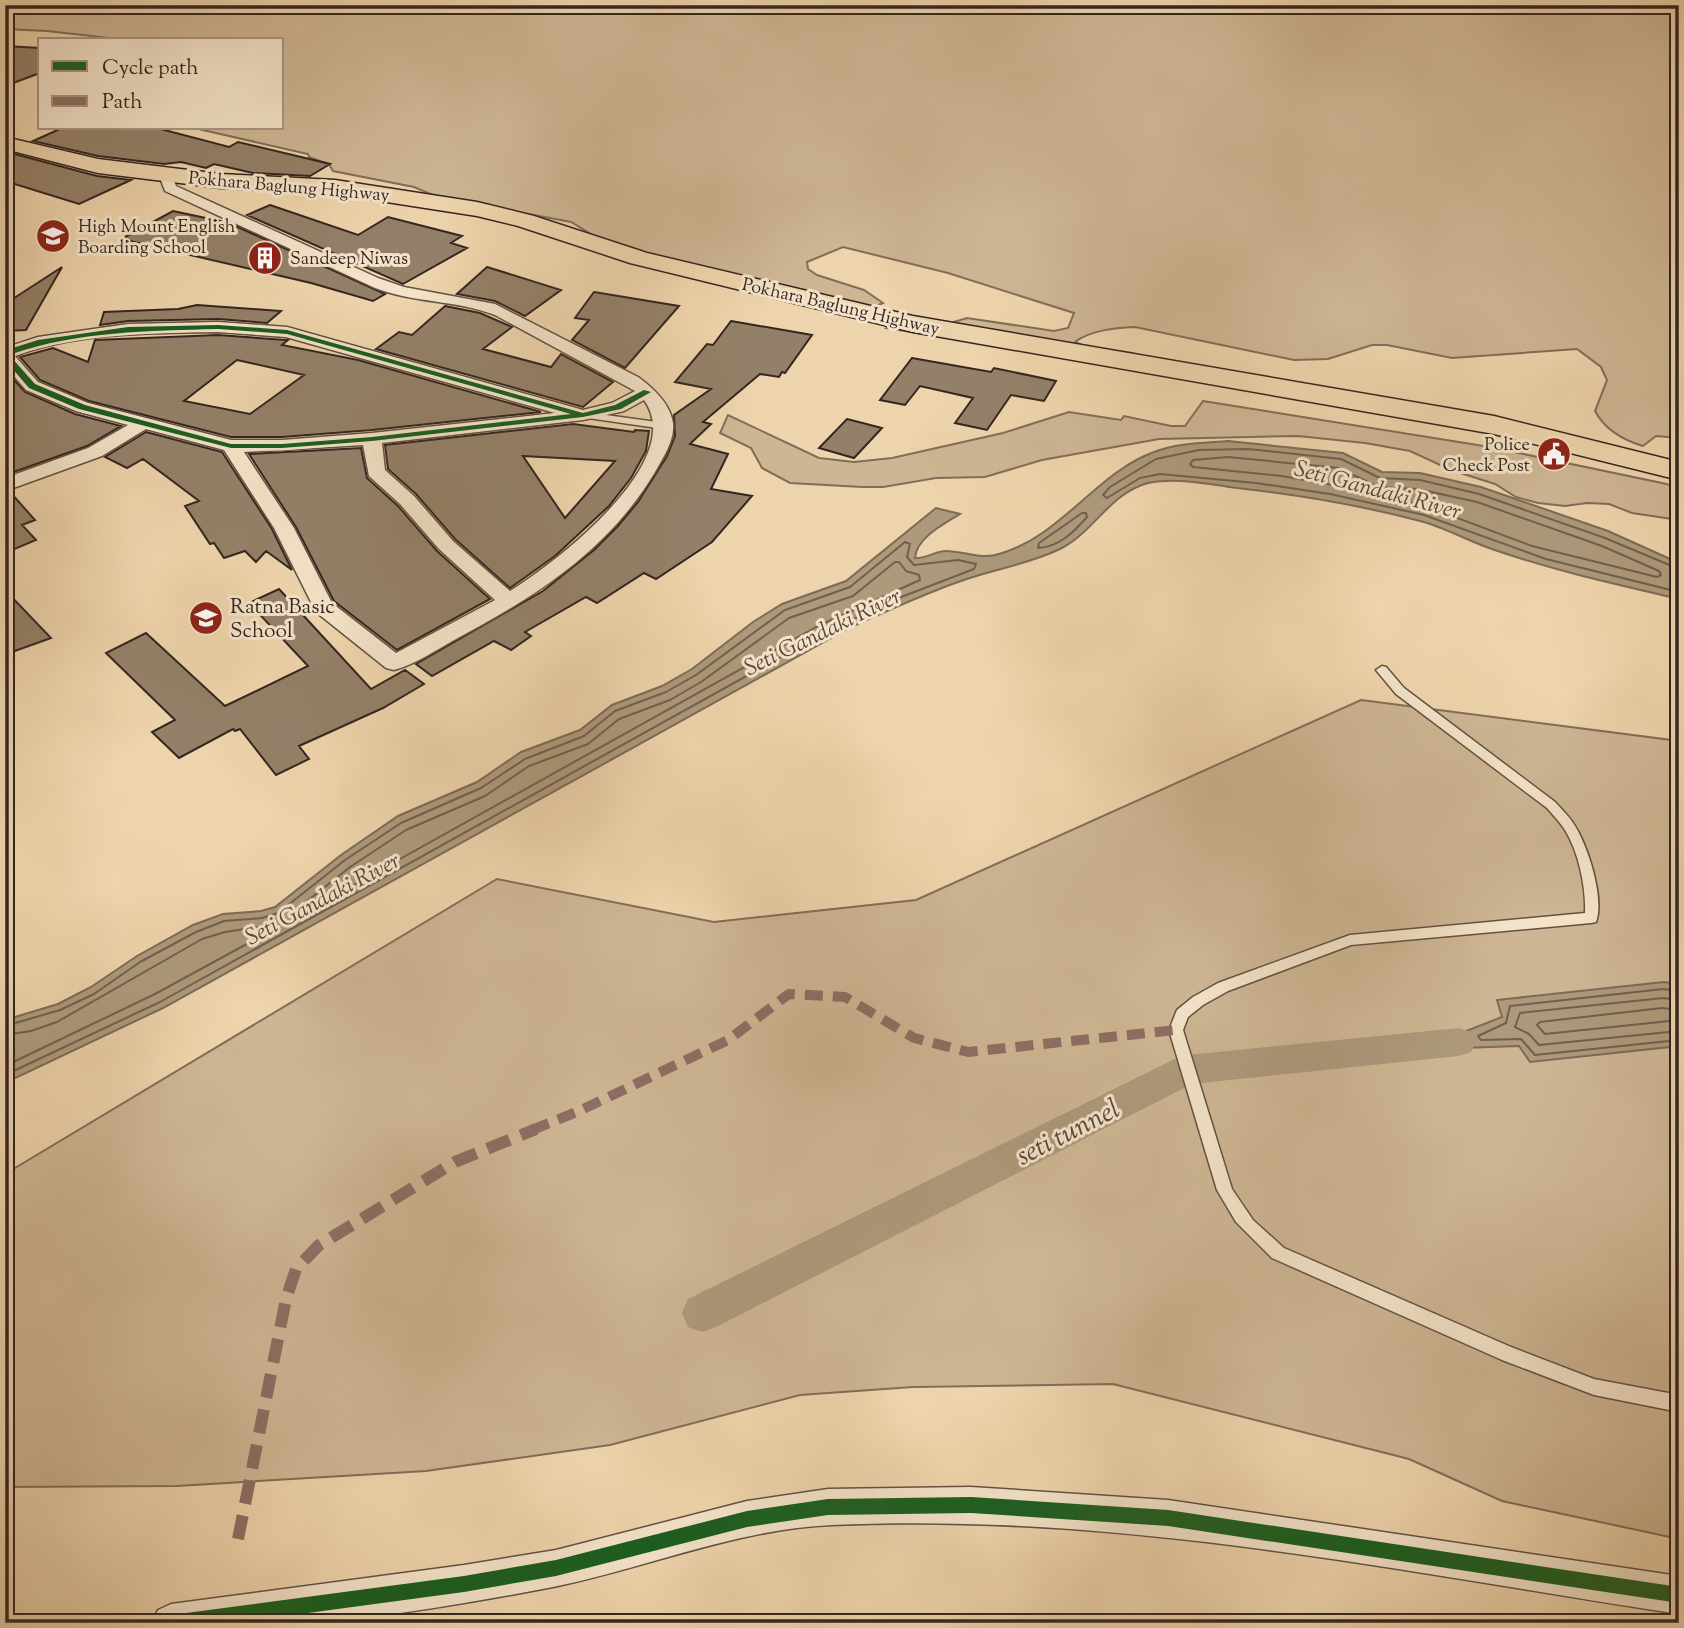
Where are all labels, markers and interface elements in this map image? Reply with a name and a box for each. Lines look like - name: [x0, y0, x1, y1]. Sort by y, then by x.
- legend: [38, 38, 284, 130]
- text: Cycle path: [102, 54, 199, 84]
- text: Path: [102, 88, 143, 118]
- street label: Pokhara Baglung Highway: [187, 166, 391, 210]
- place label: High Mount English Boarding School: [78, 215, 236, 262]
- school or university icon: High Mount English Boarding School: [34, 217, 72, 255]
- building icon: Sandeep Niwas: [246, 239, 284, 277]
- place label: Sandeep Niwas: [290, 247, 408, 273]
- street label: Pokhara Baglung Highway: [739, 273, 942, 343]
- place label: Police Check Post: [1443, 433, 1530, 480]
- public building icon: Police Check Post: [1535, 435, 1573, 473]
- water label: Seti Gandaki River: [1291, 453, 1464, 529]
- water label: Seti Gandaki River: [739, 581, 907, 686]
- place label: Ratna Basic School: [230, 593, 335, 647]
- school or university icon: Ratna Basic School: [187, 599, 225, 637]
- water label: Seti Gandaki River: [240, 846, 406, 955]
- water label: seti tunnel: [1009, 1090, 1127, 1177]

